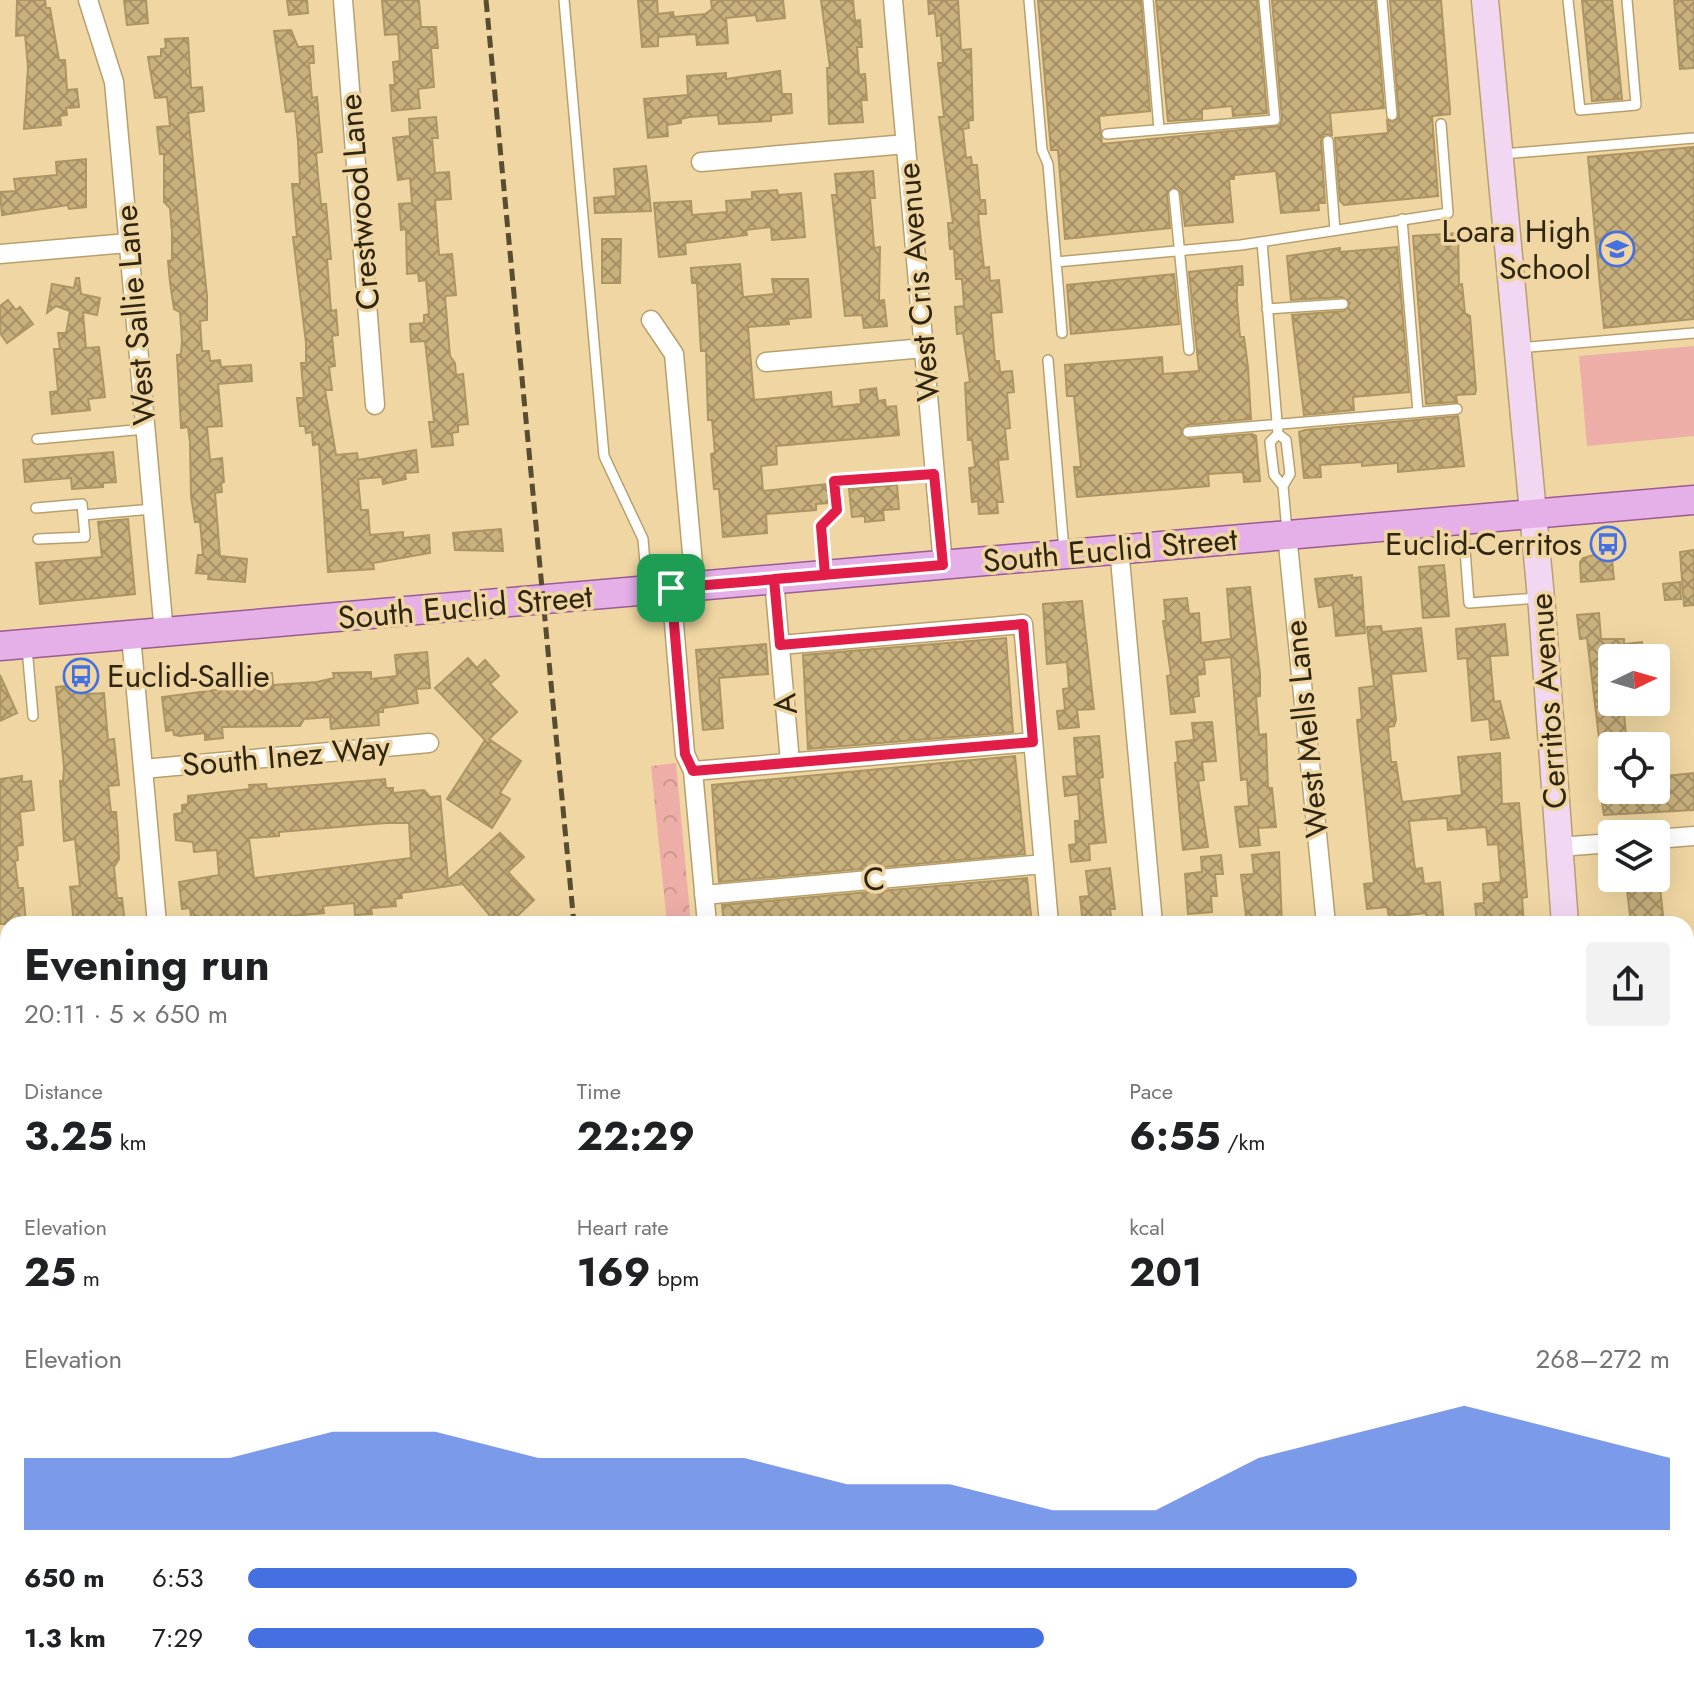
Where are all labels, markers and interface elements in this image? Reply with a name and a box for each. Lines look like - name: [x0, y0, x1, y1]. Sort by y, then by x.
- street label: Crestwood Lane: [327, 92, 391, 312]
- street label: West Cris Avenue: [885, 161, 951, 403]
- street label: West Sallie Lane: [102, 203, 168, 427]
- place label: Loara High School: [1442, 208, 1591, 291]
- school or university icon: Loara High School: [1598, 230, 1636, 268]
- street label: South Euclid Street: [981, 516, 1240, 584]
- place label: Euclid-Cerritos: [1385, 521, 1582, 567]
- bus stop icon: Euclid-Cerritos: [1589, 525, 1627, 563]
- pin: [637, 554, 705, 622]
- icon: arrive: [649, 566, 693, 610]
- street label: South Euclid Street: [336, 573, 595, 641]
- street label: Cerritos Avenue: [1518, 592, 1578, 810]
- street label: West Mells Lane: [1272, 618, 1340, 840]
- north arrow: [1598, 644, 1670, 716]
- map controls: [1598, 644, 1670, 892]
- place label: Euclid-Sallie: [107, 653, 270, 699]
- bus stop icon: Euclid-Sallie: [62, 657, 100, 695]
- street label: A: [761, 691, 809, 717]
- street label: South Inez Way: [180, 724, 393, 788]
- button: locate: [1598, 732, 1670, 804]
- button: layers: [1598, 820, 1670, 892]
- street label: C: [861, 855, 887, 903]
- text: Evening run: [24, 933, 270, 997]
- button: share: [1586, 942, 1670, 1026]
- text: 20:11 · 5 × 650 m: [24, 995, 228, 1033]
- text: Distance: [24, 1075, 103, 1107]
- text: Time: [577, 1075, 621, 1107]
- text: Pace: [1129, 1075, 1173, 1107]
- text: 3.25: [24, 1107, 113, 1165]
- text: 22:29: [577, 1107, 695, 1165]
- text: 6:55: [1129, 1107, 1221, 1165]
- text: km: [113, 1126, 147, 1158]
- text: /km: [1221, 1126, 1265, 1158]
- text: Elevation: [24, 1211, 107, 1243]
- text: Heart rate: [577, 1211, 668, 1243]
- text: kcal: [1129, 1211, 1165, 1243]
- text: 25: [24, 1243, 76, 1301]
- text: 169: [577, 1243, 651, 1301]
- text: 201: [1129, 1243, 1202, 1301]
- text: m: [76, 1262, 100, 1294]
- text: bpm: [651, 1262, 699, 1294]
- text: Elevation: [24, 1340, 122, 1378]
- text: 268–272 m: [1535, 1340, 1670, 1378]
- text: 650 m: [24, 1559, 105, 1597]
- text: 6:53: [152, 1559, 204, 1597]
- text: 1.3 km: [24, 1619, 106, 1657]
- text: 7:29: [152, 1619, 203, 1657]

